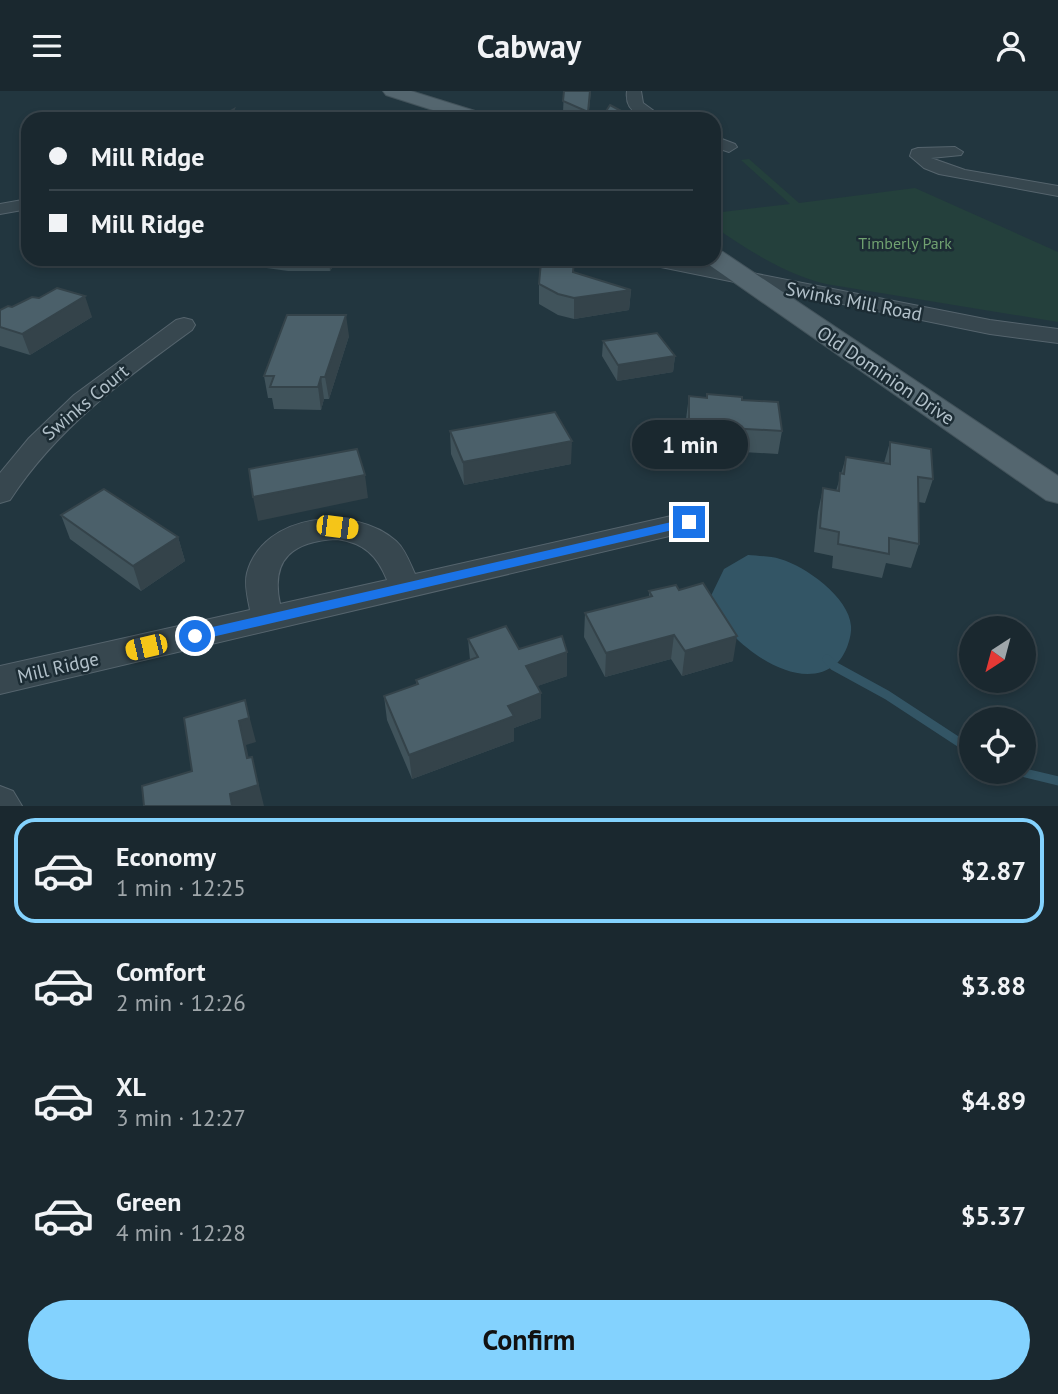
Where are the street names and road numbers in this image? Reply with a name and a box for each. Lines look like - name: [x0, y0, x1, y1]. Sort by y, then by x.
- street label: Swinks Mill Road: [784, 276, 924, 326]
- street label: Old Dominion Drive: [813, 320, 959, 430]
- street label: Swinks Court: [37, 358, 134, 445]
- street label: Mill Ridge: [15, 646, 101, 688]

